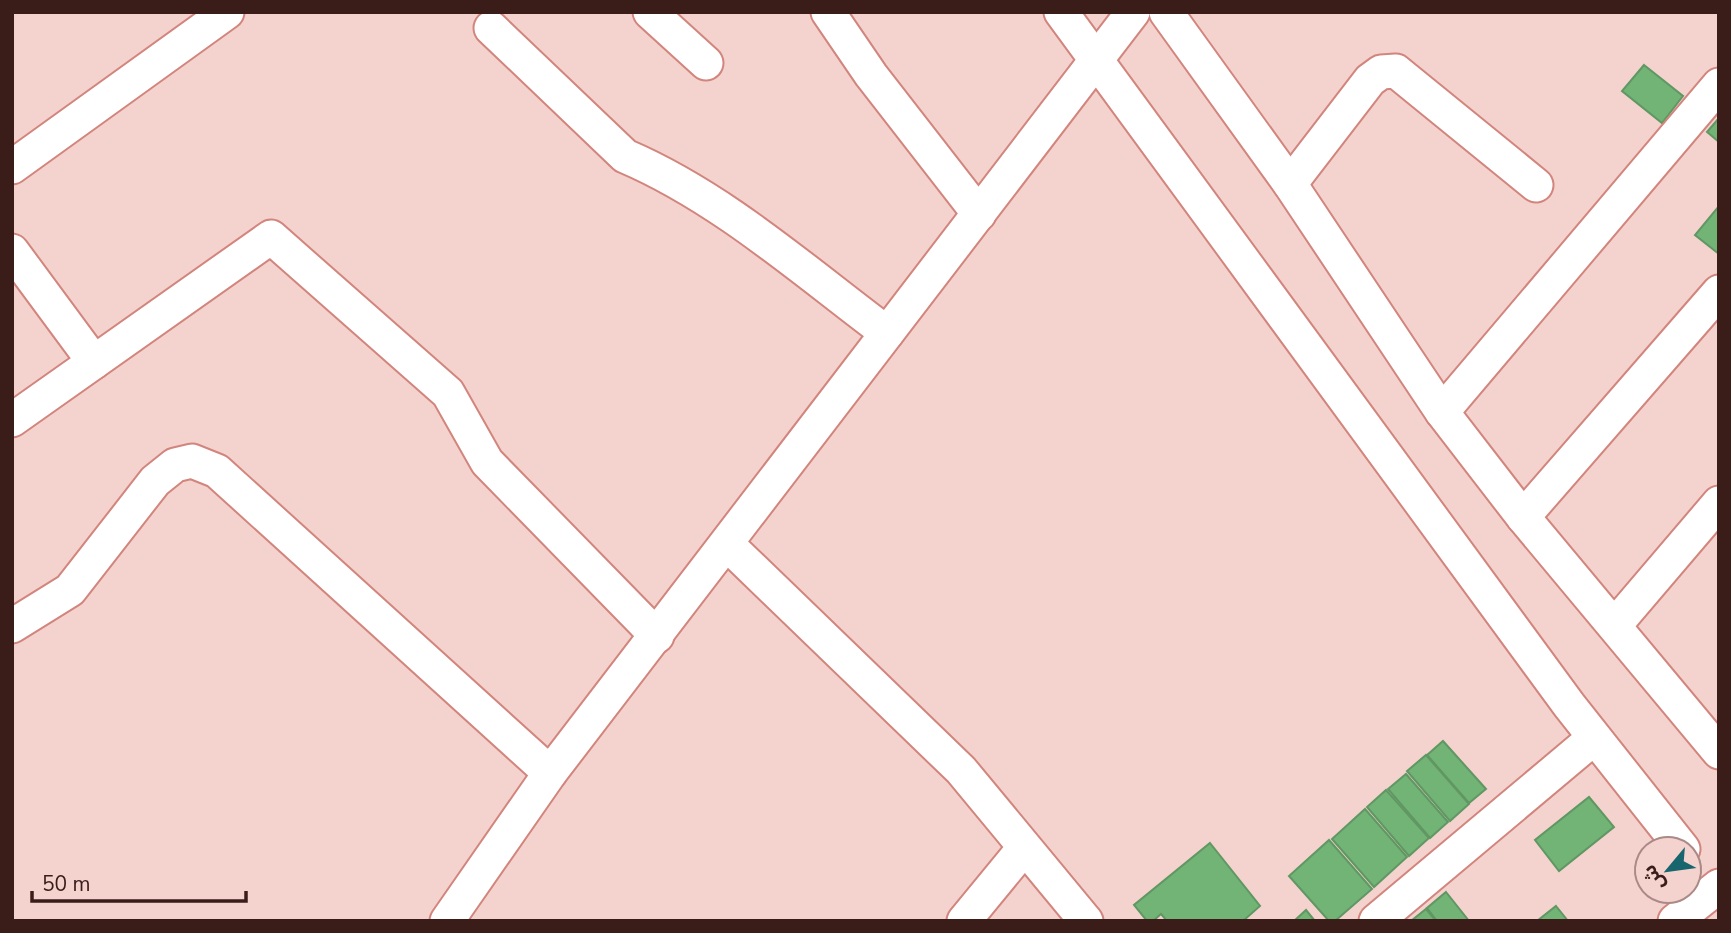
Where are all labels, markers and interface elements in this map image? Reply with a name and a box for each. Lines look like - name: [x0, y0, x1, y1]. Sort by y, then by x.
- north arrow: [1633, 835, 1703, 905]
- scale bar: [32, 860, 245, 904]
- text: ش: [1636, 860, 1672, 895]
- text: 50 m: [42, 870, 91, 898]

